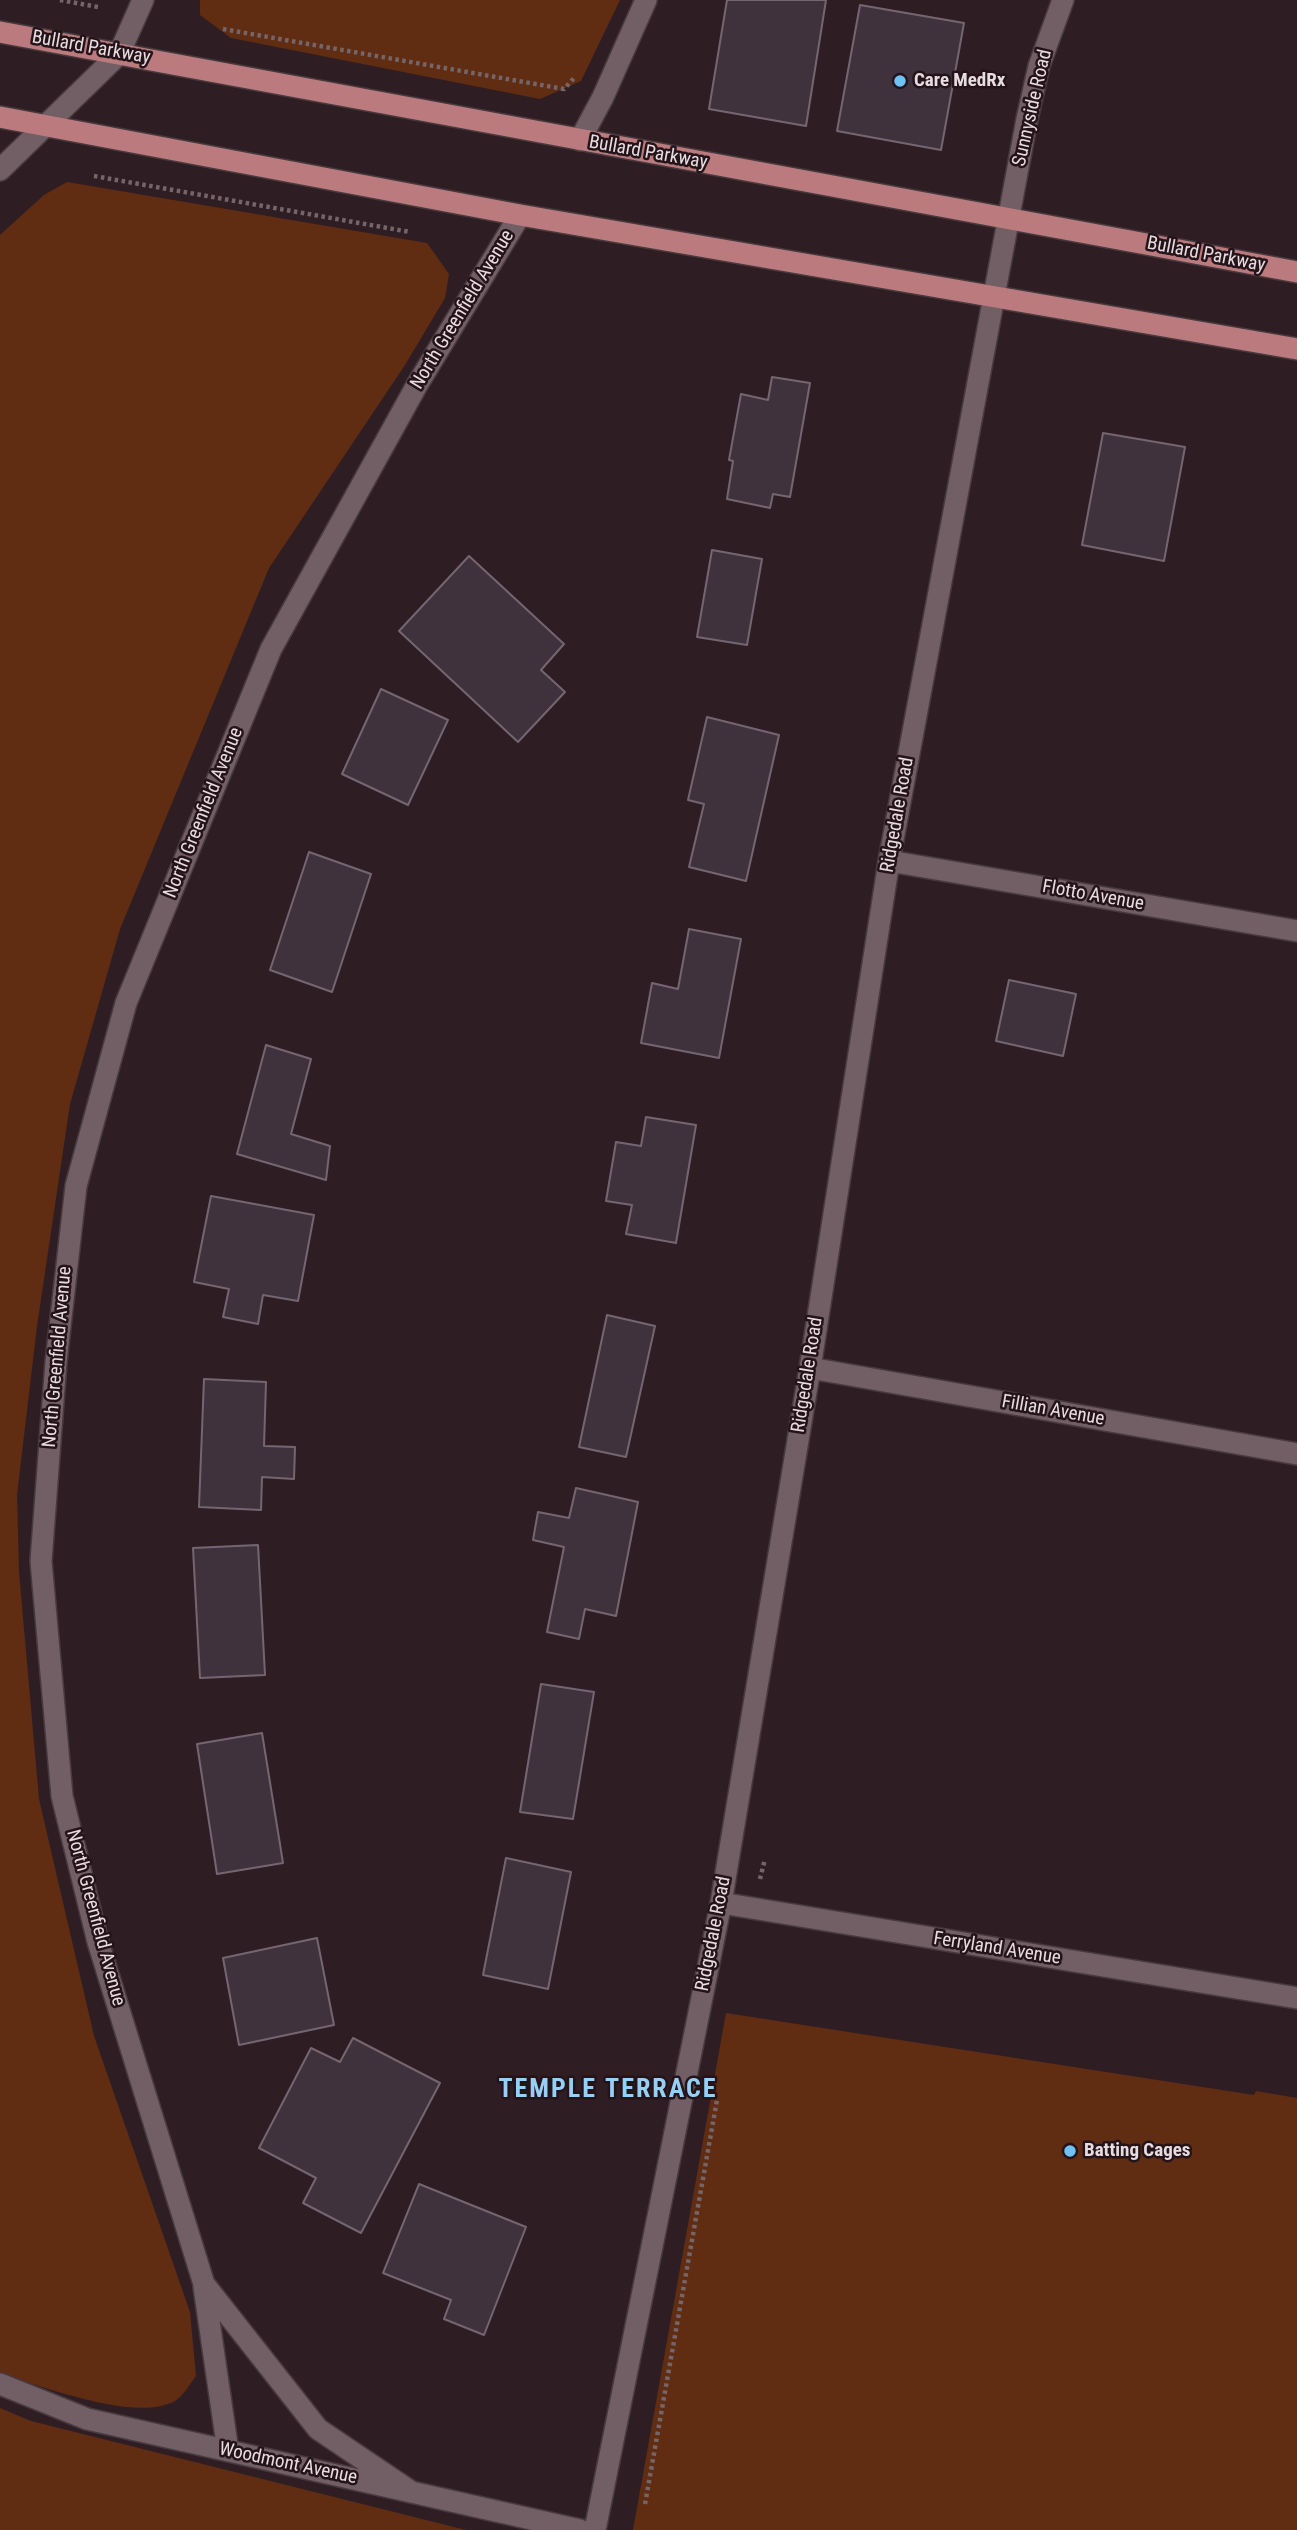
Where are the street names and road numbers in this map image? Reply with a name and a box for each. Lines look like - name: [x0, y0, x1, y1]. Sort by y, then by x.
- street label: Bullard Parkway: [30, 26, 152, 70]
- street label: Sunnyside Road: [1008, 47, 1058, 169]
- street label: Bullard Parkway: [587, 131, 709, 175]
- street label: North Greenfield Avenue: [406, 226, 520, 394]
- street label: Bullard Parkway: [1145, 232, 1267, 278]
- street label: North Greenfield Avenue: [159, 725, 249, 901]
- street label: Ridgedale Road: [877, 756, 919, 874]
- street label: Flotto Avenue: [1040, 876, 1146, 916]
- street label: North Greenfield Avenue: [39, 1266, 77, 1448]
- street label: Ridgedale Road: [788, 1316, 828, 1434]
- street label: Fillian Avenue: [1000, 1391, 1106, 1431]
- street label: North Greenfield Avenue: [60, 1827, 130, 2009]
- street label: Ridgedale Road: [692, 1875, 736, 1993]
- street label: Ferryland Avenue: [932, 1928, 1062, 1970]
- street label: Woodmont Avenue: [217, 2438, 359, 2490]

